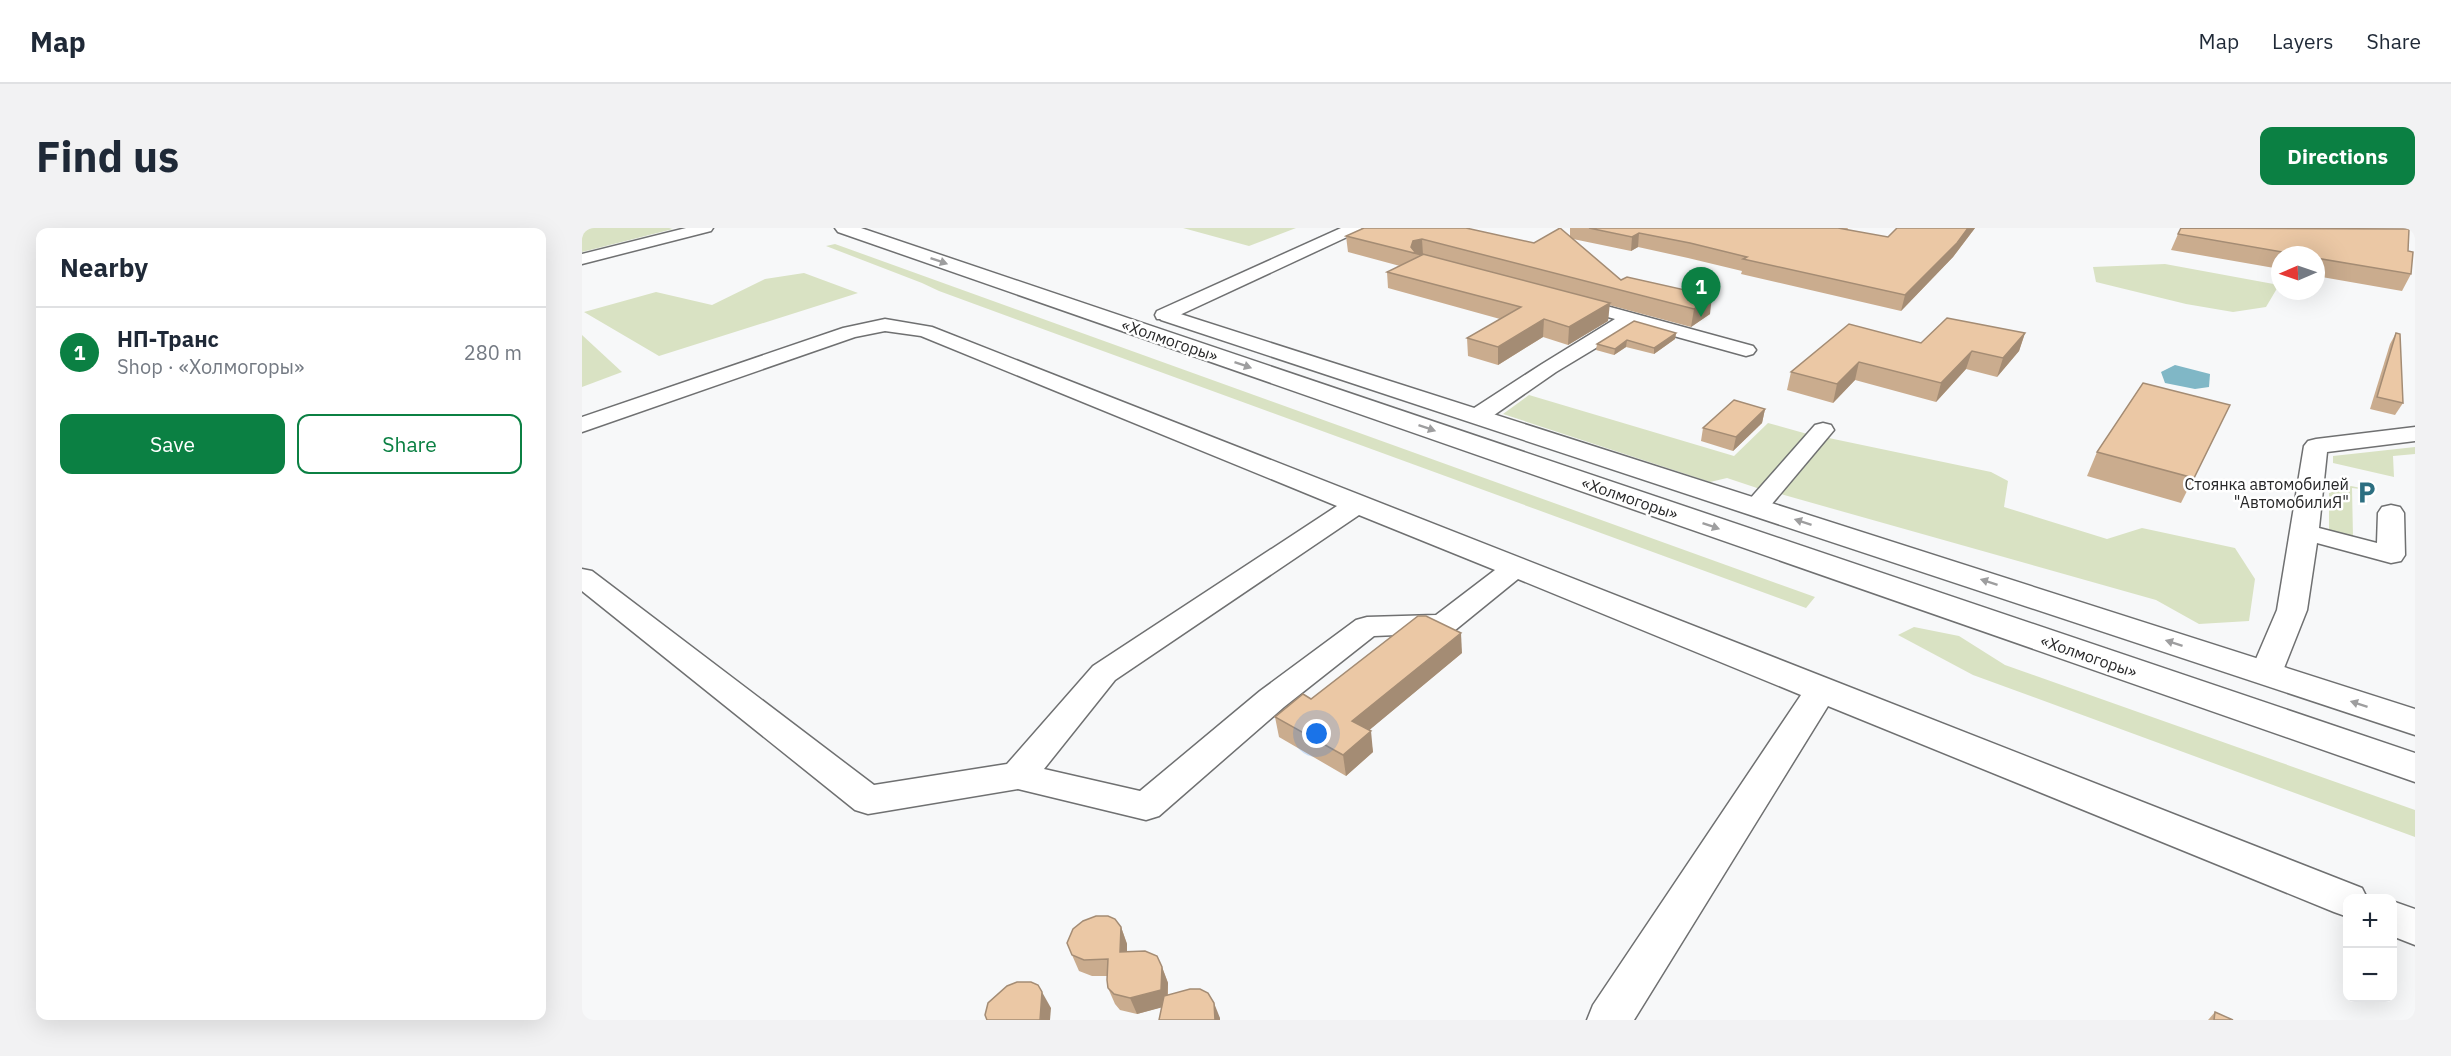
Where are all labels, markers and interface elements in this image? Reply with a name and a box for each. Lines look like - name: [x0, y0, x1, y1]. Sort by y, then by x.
- text: Map: [30, 23, 86, 60]
- text: Map: [2199, 27, 2239, 55]
- text: Layers: [2272, 27, 2334, 55]
- text: Share: [2367, 27, 2421, 55]
- button: Directions: [2260, 127, 2415, 185]
- text: Find us: [36, 129, 179, 184]
- north arrow: [2271, 246, 2325, 300]
- text: Nearby: [60, 250, 148, 284]
- one-way arrow: [931, 256, 949, 266]
- pin: 1: [1682, 268, 1720, 317]
- street label: «Холмогоры»: [1119, 314, 1221, 366]
- text: НП-Транс: [117, 324, 219, 353]
- text: 1: [74, 339, 86, 366]
- text: 280 m: [464, 339, 522, 366]
- text: Shop · «Холмогоры»: [117, 353, 304, 380]
- one-way arrow: [1234, 361, 1252, 370]
- button: Save: [60, 414, 285, 474]
- button: Share: [297, 414, 522, 474]
- one-way arrow: [1418, 424, 1436, 434]
- street label: «Холмогоры»: [1579, 472, 1681, 524]
- place label: Стоянка автомобилей "АвтомобилиЯ": [2184, 474, 2349, 512]
- parking icon: Стоянка автомобилей "АвтомобилиЯ": [2354, 480, 2380, 506]
- one-way arrow: [1794, 516, 1812, 526]
- one-way arrow: [1702, 522, 1720, 531]
- one-way arrow: [1980, 577, 1998, 587]
- street label: «Холмогоры»: [2038, 630, 2140, 682]
- one-way arrow: [2165, 638, 2183, 647]
- one-way arrow: [2350, 698, 2368, 708]
- your location: [1302, 719, 1331, 748]
- map controls: [2343, 894, 2397, 1002]
- button: +: [2343, 894, 2397, 948]
- button: −: [2343, 948, 2397, 1002]

